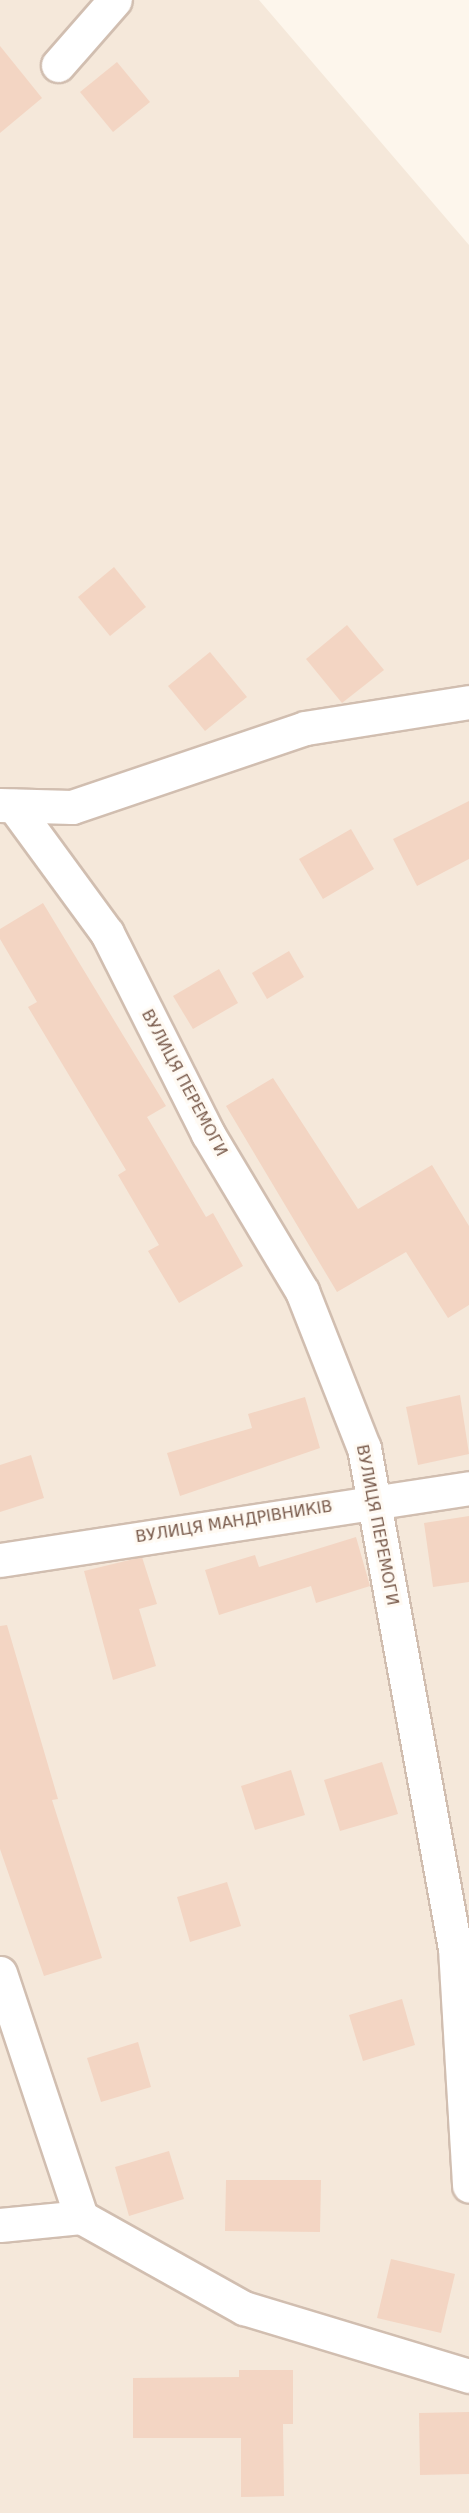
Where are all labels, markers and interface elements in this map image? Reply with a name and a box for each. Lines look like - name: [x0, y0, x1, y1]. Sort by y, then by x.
- street label: ВУЛИЦЯ ПЕРЕМОГИ: [137, 1006, 231, 1160]
- street label: ВУЛИЦЯ ПЕРЕМОГИ: [352, 1443, 402, 1607]
- street label: ВУЛИЦЯ МАНДРІВНИКІВ: [134, 1497, 334, 1547]

